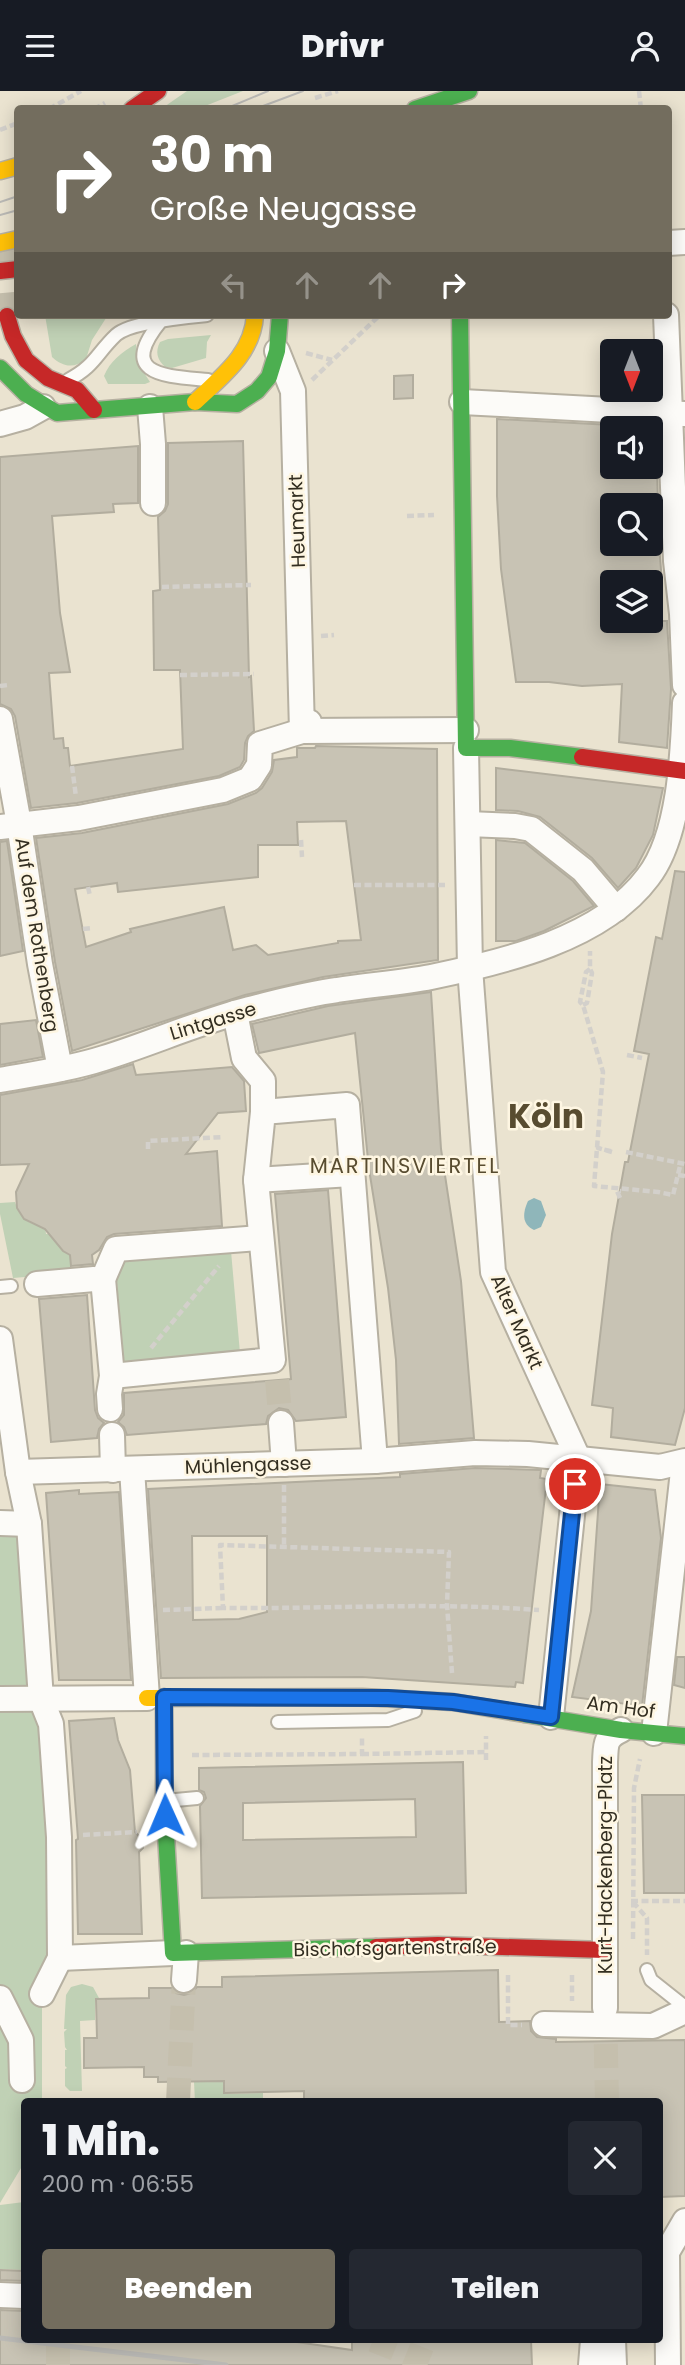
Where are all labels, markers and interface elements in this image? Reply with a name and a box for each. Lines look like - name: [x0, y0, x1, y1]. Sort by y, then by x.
- text: Drivr: [301, 23, 384, 68]
- icon: menu: [21, 27, 59, 65]
- icon: person: [626, 27, 664, 65]
- text: 30 m: [150, 121, 274, 189]
- icon: right: [35, 133, 126, 224]
- text: Große Neugasse: [150, 186, 417, 231]
- icon: left: [215, 266, 253, 304]
- icon: ahead: [288, 266, 326, 304]
- icon: ahead: [361, 266, 399, 304]
- icon: right: [434, 266, 472, 304]
- north arrow: [600, 339, 663, 403]
- map controls: [600, 339, 663, 633]
- button: sound: [600, 416, 663, 479]
- street label: Heumarkt: [282, 474, 312, 568]
- button: search: [600, 493, 663, 556]
- button: layers: [600, 570, 663, 633]
- street label: Auf dem Rothenberg: [8, 836, 66, 1034]
- street label: Lintgasse: [166, 995, 260, 1047]
- district label: Köln: [508, 1093, 584, 1140]
- district label: MARTINSVIERTEL: [310, 1151, 500, 1180]
- street label: Alter Markt: [484, 1270, 550, 1374]
- street label: Mühlengasse: [184, 1449, 312, 1481]
- pin: [545, 1454, 605, 1514]
- icon: arrive: [556, 1465, 594, 1503]
- street label: Am Hof: [585, 1689, 657, 1725]
- street label: Kurt-Hackenberg-Platz: [592, 1756, 619, 1974]
- position arrow: [128, 1778, 202, 1852]
- street label: Bischofsgartenstraße: [293, 1933, 497, 1963]
- text: 1 Min.: [42, 2111, 160, 2170]
- button: close: [568, 2121, 642, 2195]
- text: 200 m · 06:55: [42, 2168, 194, 2200]
- button: Beenden: [42, 2249, 335, 2329]
- button: Teilen: [349, 2249, 642, 2329]

